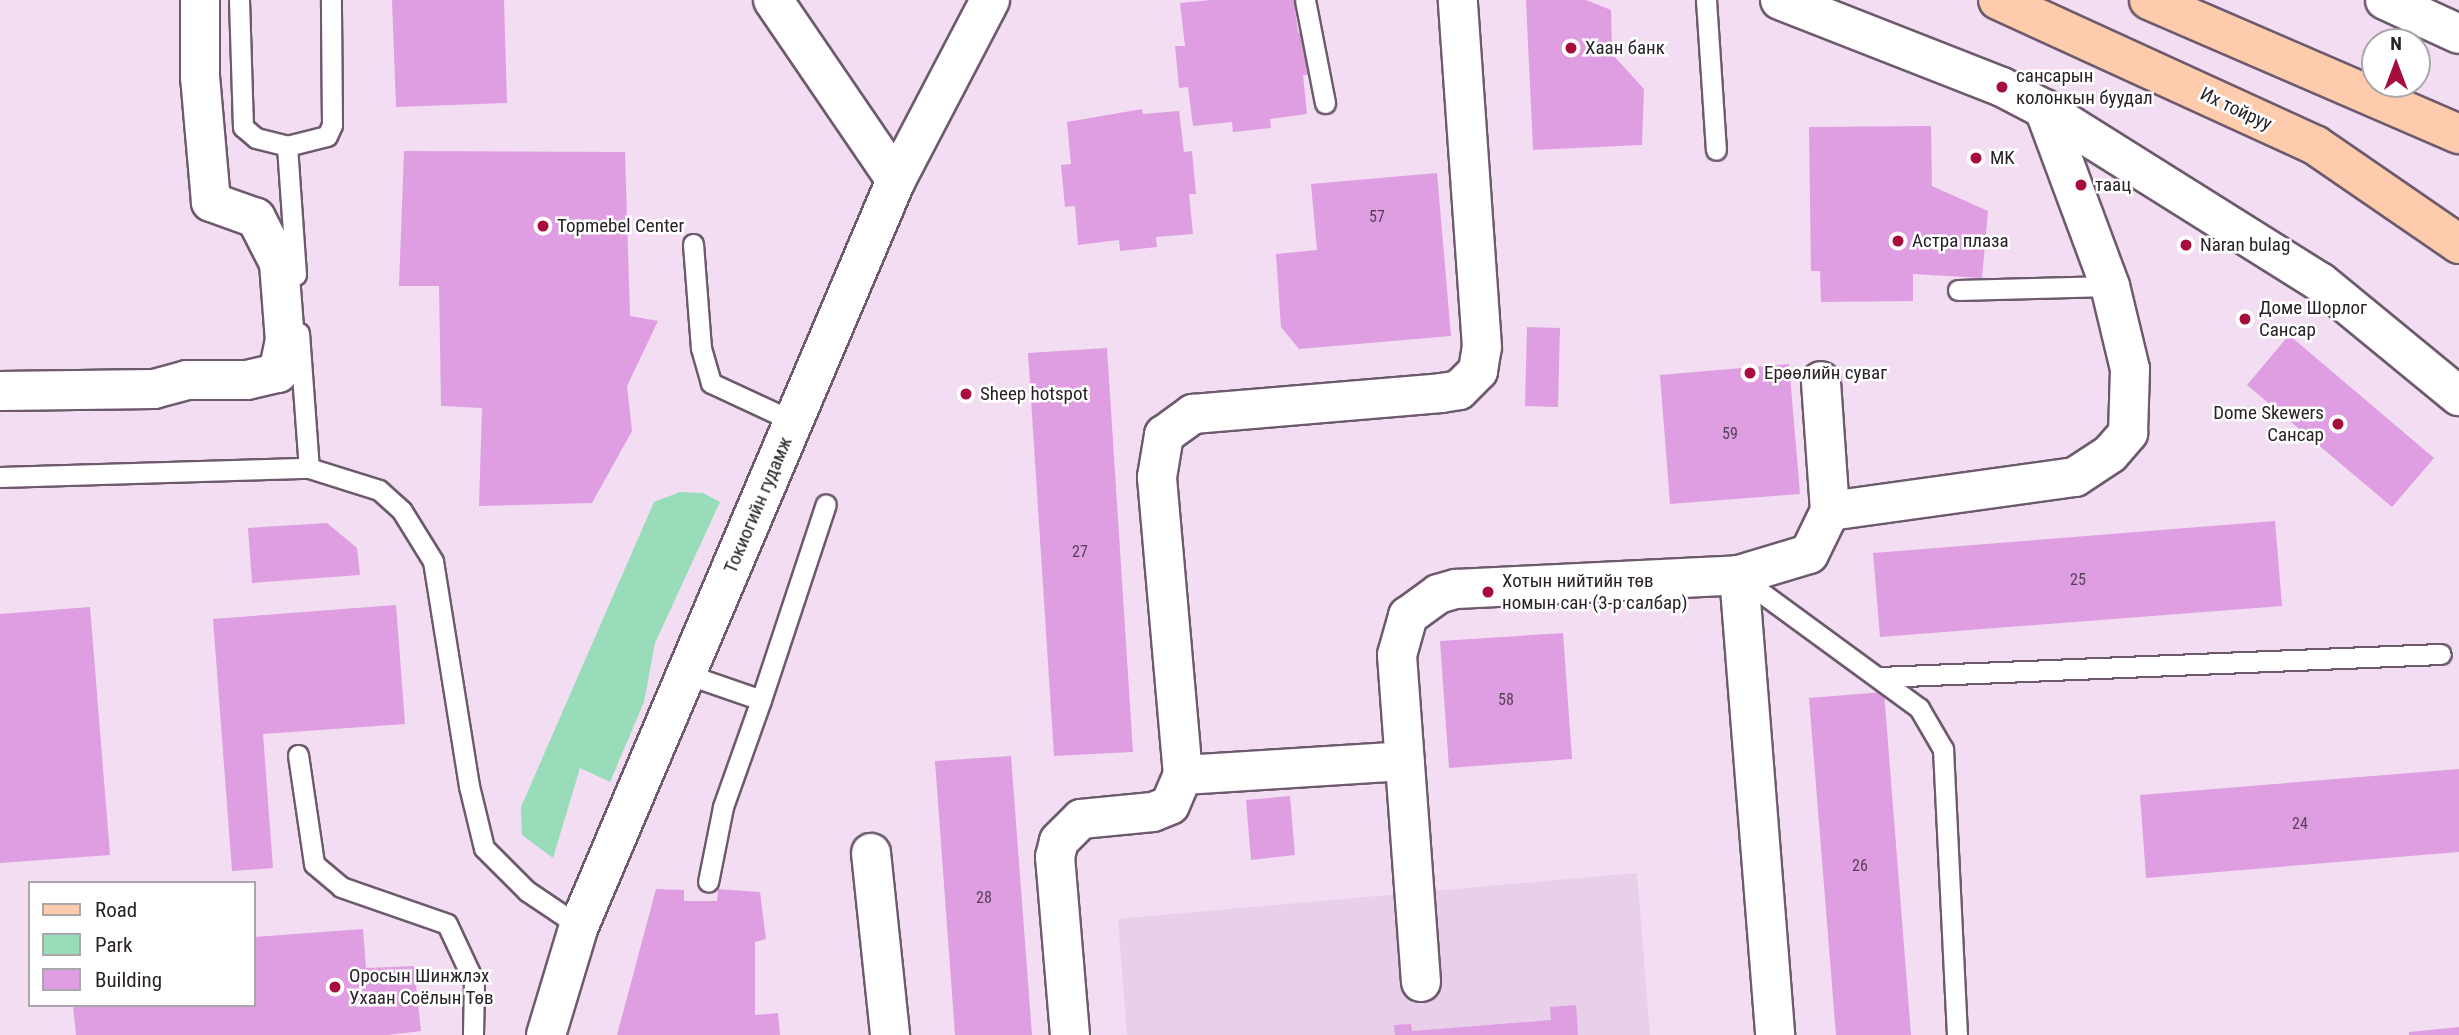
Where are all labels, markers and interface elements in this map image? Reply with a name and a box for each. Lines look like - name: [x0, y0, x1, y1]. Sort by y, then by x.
- north arrow: [2361, 28, 2431, 98]
- text: N: [2390, 32, 2402, 55]
- place label: Хаан банк: [1585, 37, 1665, 59]
- marker: Хаан банк: [1563, 40, 1579, 56]
- place label: сансарын колонкын буудал: [2016, 65, 2153, 109]
- marker: сансарын колонкын буудал: [1994, 79, 2010, 95]
- street label: Их тойруу: [2197, 83, 2275, 135]
- place label: MK: [1990, 147, 2015, 169]
- marker: MK: [1968, 150, 1984, 166]
- place label: таац: [2095, 174, 2131, 196]
- marker: таац: [2073, 177, 2089, 193]
- house number: 57: [1369, 207, 1385, 227]
- place label: Topmebel Center: [557, 215, 684, 237]
- marker: Topmebel Center: [535, 218, 551, 234]
- place label: Астра плаза: [1912, 230, 2009, 252]
- marker: Астра плаза: [1890, 233, 1906, 249]
- place label: Naran bulag: [2200, 234, 2290, 256]
- marker: Naran bulag: [2178, 237, 2194, 253]
- place label: Доме Шорлог Сансар: [2259, 297, 2367, 341]
- marker: Доме Шорлог Сансар: [2237, 311, 2253, 327]
- place label: Ерөөлийн суваг: [1764, 362, 1887, 384]
- marker: Ерөөлийн суваг: [1742, 365, 1758, 381]
- place label: Sheep hotspot: [980, 383, 1088, 405]
- marker: Sheep hotspot: [958, 386, 974, 402]
- place label: Dome Skewers Сансар: [2213, 402, 2324, 446]
- marker: Dome Skewers Сансар: [2330, 416, 2346, 432]
- house number: 59: [1722, 424, 1738, 444]
- street label: Токиогийн гудамж: [719, 433, 797, 577]
- house number: 27: [1072, 542, 1088, 562]
- place label: Хотын нийтийн төв номын сан (3-р салбар): [1502, 570, 1687, 614]
- house number: 25: [2070, 570, 2086, 590]
- marker: Хотын нийтийн төв номын сан (3-р салбар): [1480, 584, 1496, 600]
- house number: 58: [1498, 690, 1514, 710]
- house number: 24: [2292, 814, 2308, 834]
- house number: 26: [1852, 856, 1868, 876]
- legend: [28, 881, 256, 1007]
- house number: 28: [976, 888, 992, 908]
- text: Road: [95, 898, 137, 922]
- text: Park: [95, 933, 132, 957]
- place label: Оросын Шинжлэх Ухаан Соёлын Төв: [349, 965, 494, 1009]
- text: Building: [95, 968, 162, 992]
- marker: Оросын Шинжлэх Ухаан Соёлын Төв: [327, 979, 343, 995]

